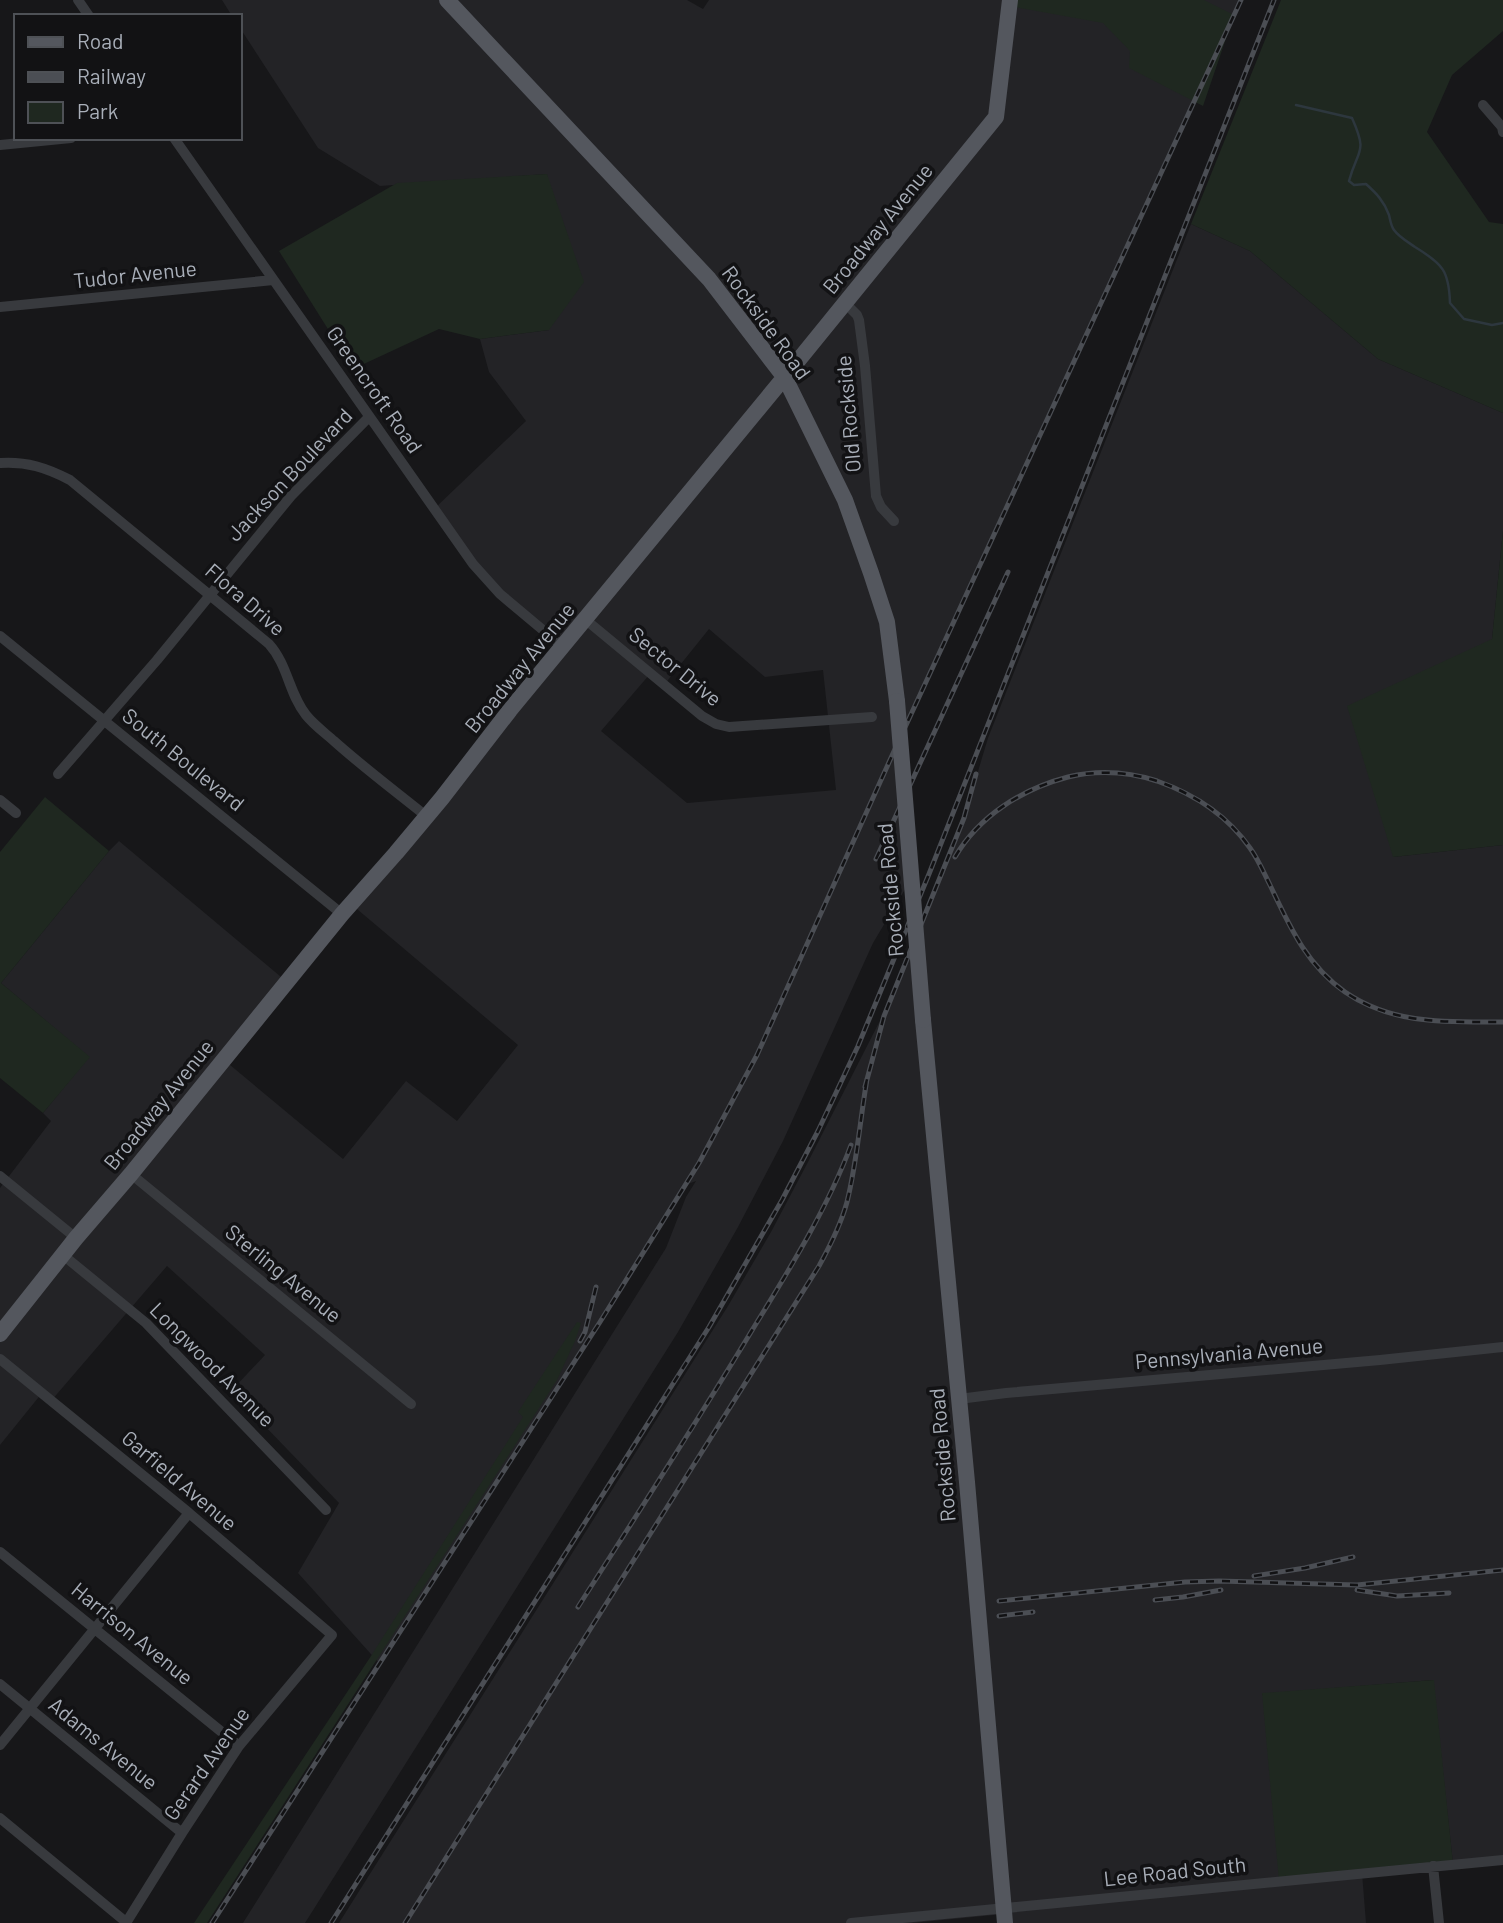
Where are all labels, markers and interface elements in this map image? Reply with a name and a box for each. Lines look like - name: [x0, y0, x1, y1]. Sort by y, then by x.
- legend: [14, 14, 242, 140]
- text: Road: [77, 28, 123, 53]
- text: Railway: [77, 63, 146, 88]
- text: Park: [77, 98, 118, 123]
- street label: Broadway Avenue: [817, 158, 937, 298]
- street label: Tudor Avenue: [72, 255, 198, 292]
- street label: Rockside Road: [718, 260, 817, 384]
- street label: Greencroft Road: [322, 321, 428, 458]
- street label: Old Rockside: [830, 355, 865, 474]
- street label: Jackson Boulevard: [221, 402, 357, 546]
- street label: Flora Drive: [201, 557, 291, 640]
- street label: Broadway Avenue: [459, 597, 579, 737]
- street label: Sector Drive: [625, 621, 727, 711]
- street label: South Boulevard: [118, 702, 250, 816]
- street label: Rockside Road: [871, 822, 908, 958]
- street label: Broadway Avenue: [98, 1034, 218, 1174]
- street label: Sterling Avenue: [221, 1218, 347, 1327]
- street label: Longwood Avenue: [146, 1296, 281, 1431]
- street label: Pennsylvania Avenue: [1134, 1332, 1324, 1373]
- street label: Rockside Road: [923, 1387, 960, 1523]
- street label: Garfield Avenue: [117, 1425, 243, 1535]
- street label: Harrison Avenue: [67, 1576, 199, 1689]
- street label: Adams Avenue: [44, 1691, 164, 1794]
- street label: Gerard Avenue: [158, 1702, 254, 1825]
- street label: Lee Road South: [1102, 1851, 1247, 1890]

